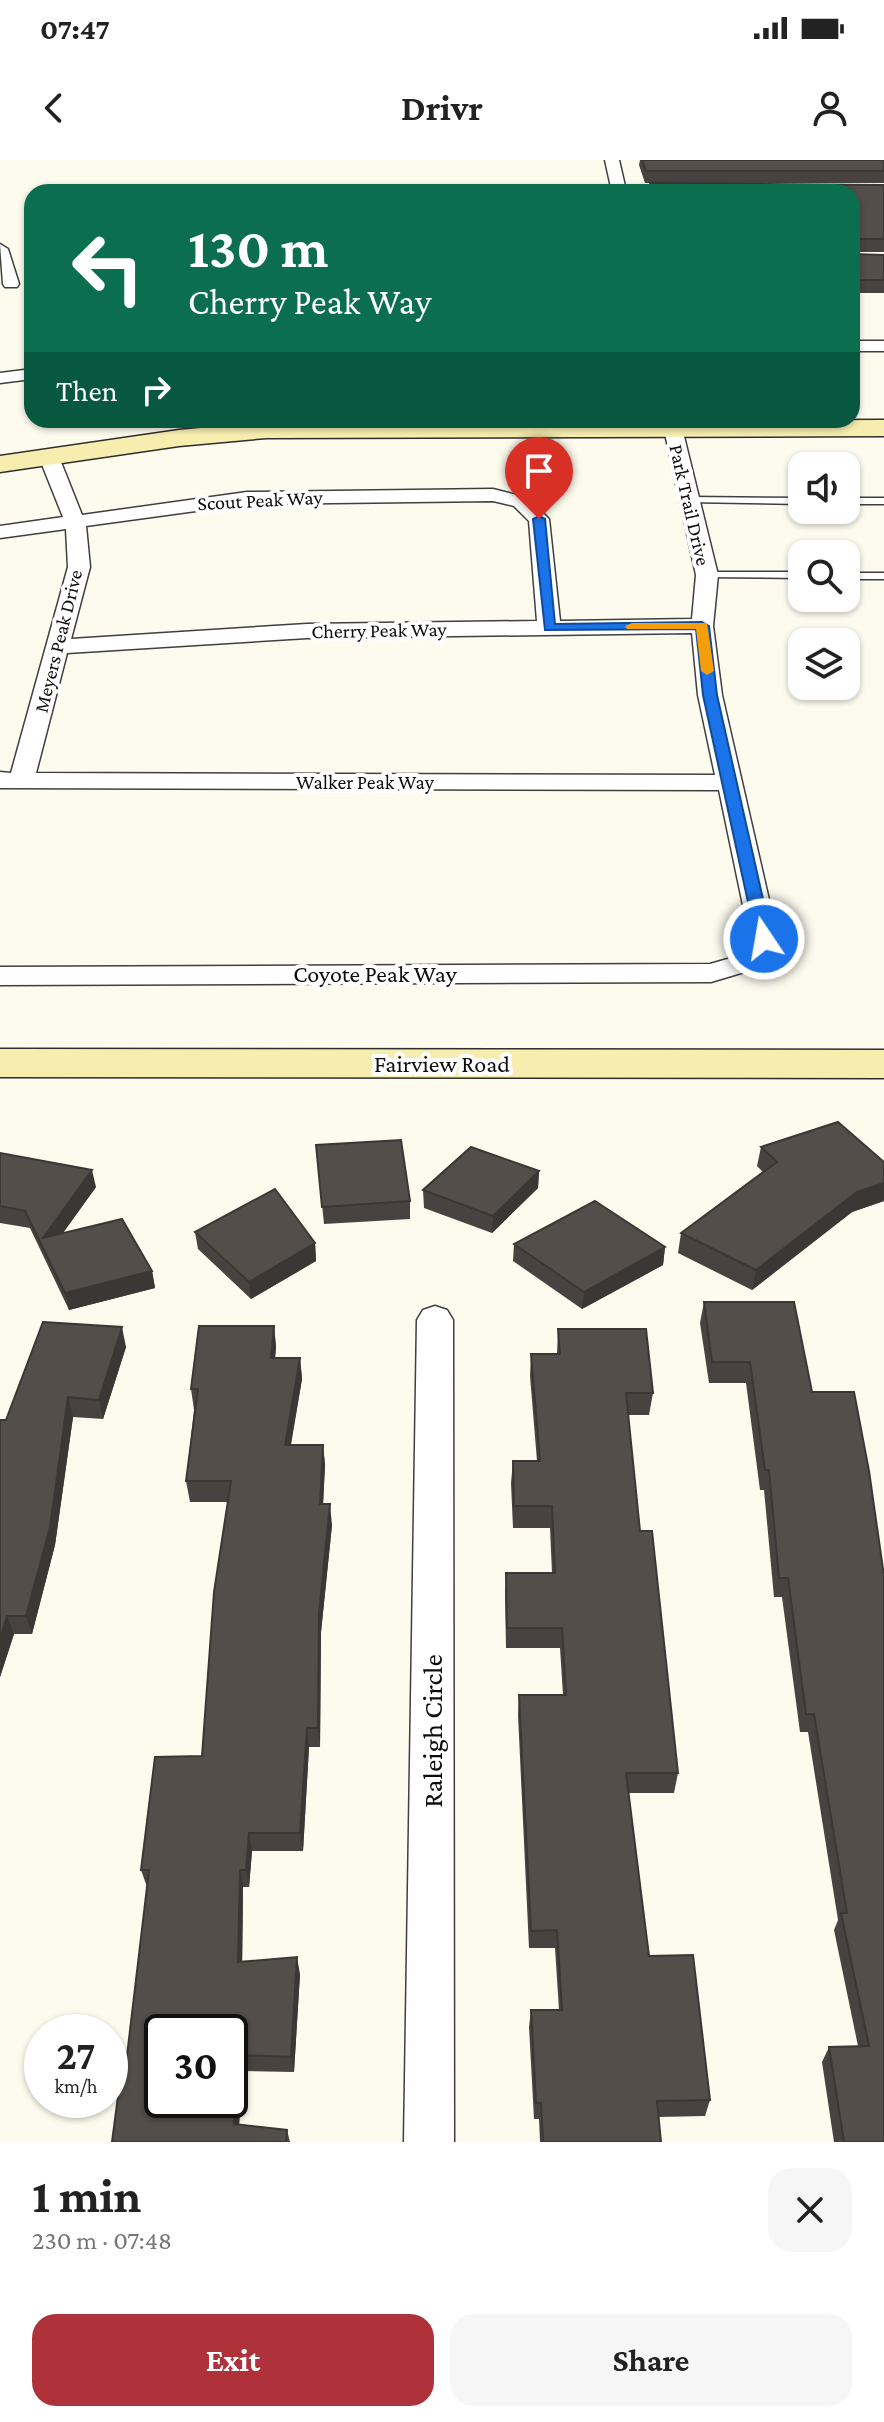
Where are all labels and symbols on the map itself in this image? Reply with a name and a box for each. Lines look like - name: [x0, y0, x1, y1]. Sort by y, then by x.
- pin: [505, 437, 573, 519]
- street label: Park Trail Drive: [665, 442, 715, 568]
- street label: Scout Peak Way: [197, 486, 324, 515]
- street label: Meyers Peak Drive: [30, 567, 87, 715]
- street label: Cherry Peak Way: [311, 618, 448, 643]
- street label: Walker Peak Way: [296, 771, 435, 794]
- position arrow: [722, 897, 806, 981]
- street label: Coyote Peak Way: [293, 960, 458, 987]
- street label: Fairview Road: [374, 1050, 510, 1077]
- street label: Raleigh Circle: [417, 1654, 448, 1808]
- speed limit sign: 30: [144, 2014, 248, 2118]

